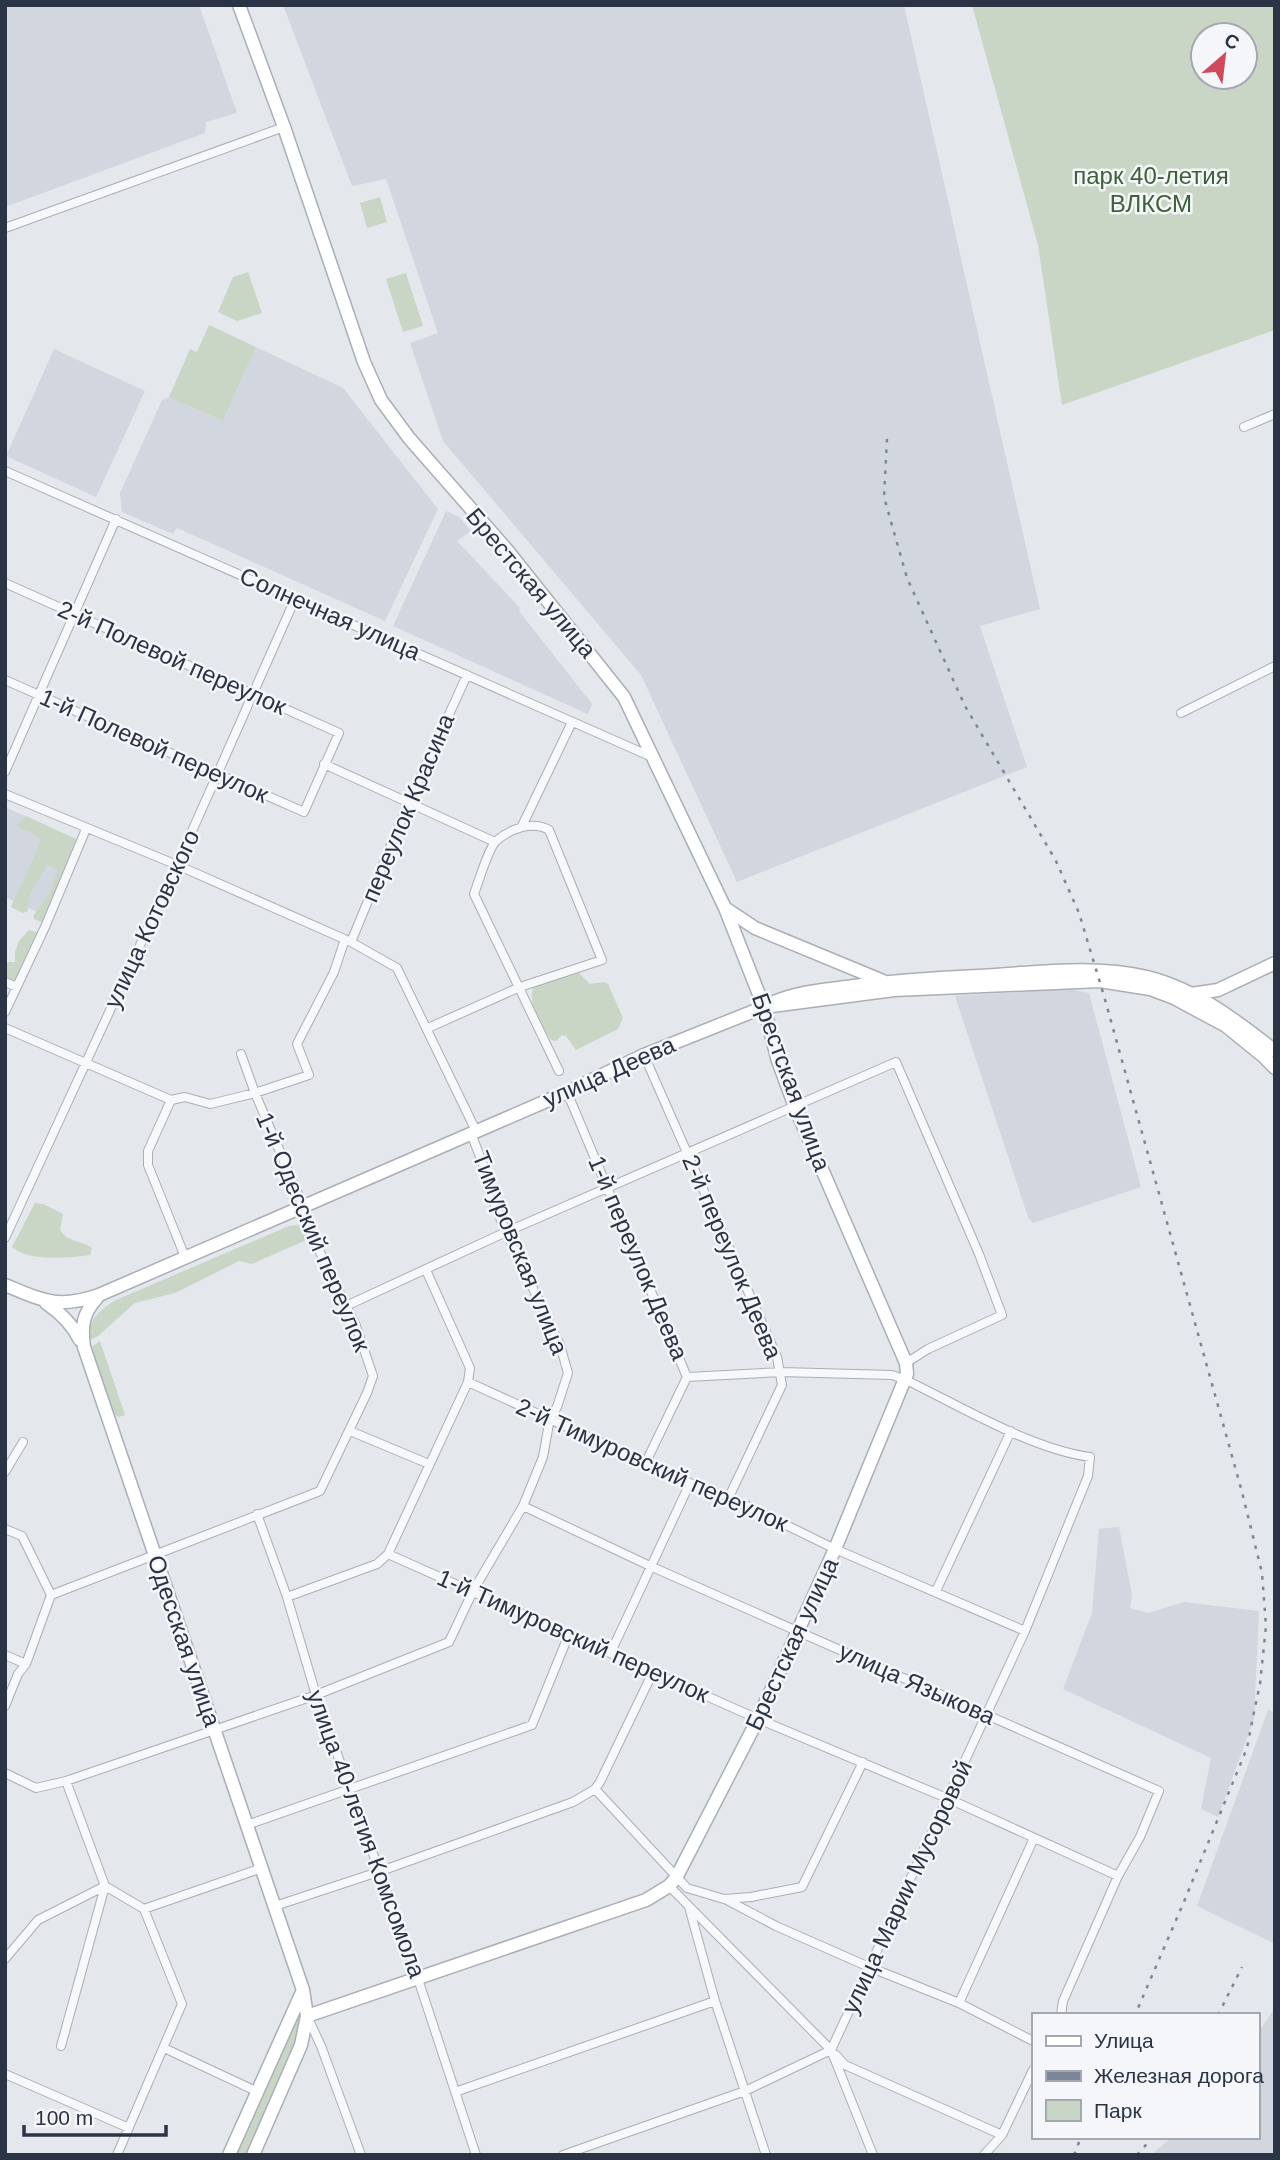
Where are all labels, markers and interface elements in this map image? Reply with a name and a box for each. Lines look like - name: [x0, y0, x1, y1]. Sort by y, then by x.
- north arrow: [1189, 21, 1259, 91]
- text: С: [1221, 29, 1243, 54]
- park label: парк 40-летия ВЛКСМ: [1073, 162, 1229, 217]
- street label: Брестская улица: [461, 502, 602, 664]
- street label: Солнечная улица: [236, 562, 425, 666]
- street label: 2-й Полевой переулок: [54, 595, 291, 720]
- street label: 1-й Полевой переулок: [36, 683, 273, 808]
- street label: переулок Красина: [356, 709, 460, 906]
- street label: улица Котовского: [98, 825, 205, 1012]
- street label: Брестская улица: [747, 989, 836, 1175]
- street label: улица Деева: [539, 1030, 679, 1113]
- street label: 1-й Одесский переулок: [251, 1108, 376, 1356]
- street label: Тимуровская улица: [467, 1147, 574, 1359]
- street label: 2-й переулок Деева: [677, 1151, 788, 1364]
- street label: 1-й переулок Деева: [583, 1152, 694, 1365]
- street label: 2-й Тимуровский переулок: [512, 1392, 793, 1537]
- street label: Одесская улица: [142, 1552, 227, 1731]
- street label: Брестская улица: [740, 1553, 844, 1734]
- street label: 1-й Тимуровский переулок: [433, 1563, 714, 1708]
- street label: улица Языкова: [835, 1637, 1000, 1730]
- street label: улица 40-летия Комсомола: [302, 1686, 431, 1982]
- street label: улица Марии Мусоровой: [836, 1756, 977, 2018]
- legend: [1032, 2013, 1259, 2139]
- text: Улица: [1094, 2029, 1154, 2052]
- text: Железная дорога: [1094, 2064, 1264, 2087]
- scale bar: [24, 2094, 166, 2138]
- text: Парк: [1094, 2099, 1142, 2122]
- text: 100 m: [35, 2106, 93, 2129]

